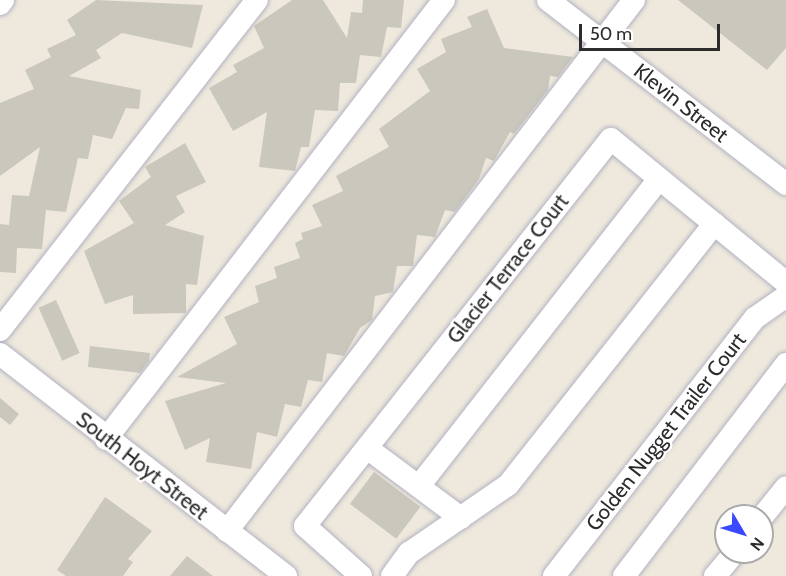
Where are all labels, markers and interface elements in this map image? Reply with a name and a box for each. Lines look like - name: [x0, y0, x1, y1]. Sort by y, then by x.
- scale bar: [582, 12, 723, 50]
- text: 50 m: [590, 23, 632, 45]
- street label: Klevin Street: [629, 58, 733, 148]
- street label: Glacier Terrace Court: [442, 189, 574, 349]
- street label: Golden Nugget Trailer Court: [581, 328, 751, 536]
- street label: South Hoyt Street: [71, 407, 213, 525]
- north arrow: [714, 504, 774, 564]
- text: N: [746, 534, 768, 554]

